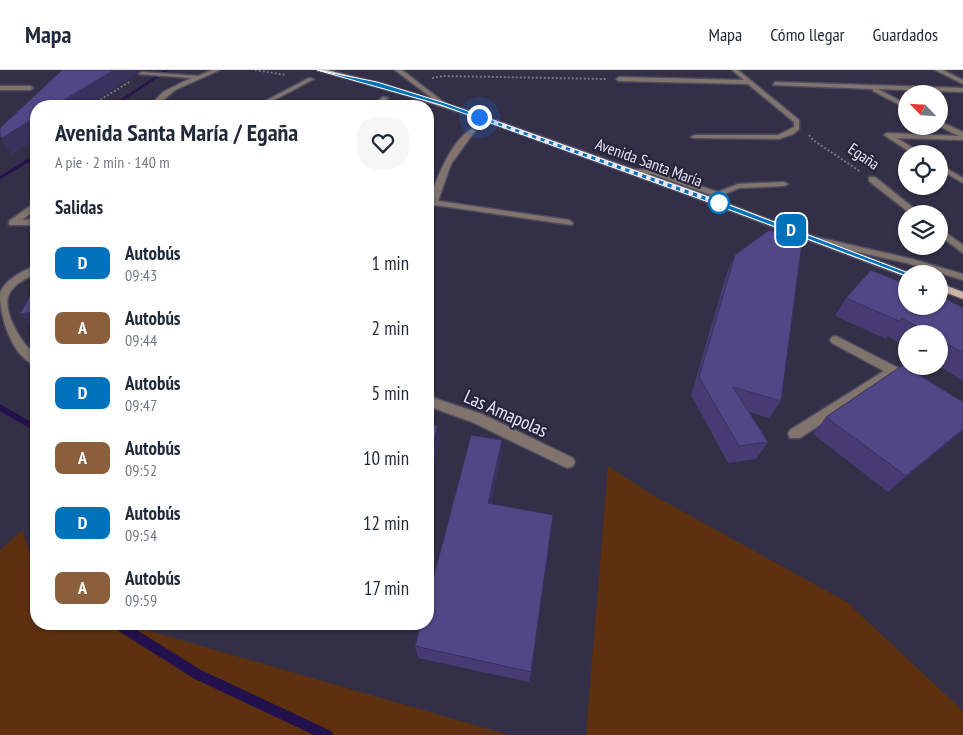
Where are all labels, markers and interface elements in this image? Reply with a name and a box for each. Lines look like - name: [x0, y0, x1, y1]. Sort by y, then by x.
- text: Mapa: [25, 19, 72, 50]
- text: Mapa: [708, 23, 742, 46]
- text: Cómo llegar: [770, 23, 845, 46]
- text: Guardados: [873, 23, 938, 46]
- north arrow: [898, 85, 948, 135]
- map controls: [898, 85, 948, 375]
- your location: [467, 105, 492, 130]
- text: Avenida Santa María / Egaña: [55, 117, 298, 148]
- button: heart: [357, 117, 409, 169]
- street label: Avenida Santa María: [593, 133, 705, 191]
- street label: Egaña: [844, 138, 884, 174]
- button: locate: [898, 145, 948, 195]
- text: A pie · 2 min · 140 m: [55, 152, 170, 172]
- unlabelled marker: [708, 192, 730, 214]
- text: Salidas: [55, 195, 103, 219]
- button: layers: [898, 205, 948, 255]
- line badge: D: [775, 214, 807, 246]
- text: D: [786, 218, 796, 241]
- text: Autobús: [125, 241, 181, 265]
- text: D: [78, 251, 87, 274]
- text: 1 min: [372, 251, 409, 275]
- text: 09:43: [125, 265, 157, 285]
- button: +: [898, 265, 948, 315]
- text: Autobús: [125, 306, 181, 330]
- text: A: [78, 316, 87, 339]
- text: 2 min: [372, 316, 409, 340]
- button: −: [898, 325, 948, 375]
- text: 09:44: [125, 330, 157, 350]
- text: Autobús: [125, 371, 181, 395]
- text: D: [78, 381, 87, 404]
- text: 5 min: [372, 381, 409, 405]
- street label: Las Amapolas: [460, 384, 552, 442]
- text: 09:47: [125, 395, 157, 415]
- text: Autobús: [125, 436, 181, 460]
- text: A: [78, 446, 87, 469]
- text: 10 min: [363, 446, 409, 470]
- text: 09:52: [125, 460, 157, 480]
- text: Autobús: [125, 501, 181, 525]
- text: D: [78, 511, 87, 534]
- text: 12 min: [363, 511, 409, 535]
- text: 09:54: [125, 525, 157, 545]
- text: Autobús: [125, 566, 181, 590]
- text: A: [78, 576, 87, 599]
- text: 17 min: [364, 576, 409, 600]
- text: 09:59: [125, 590, 157, 610]

